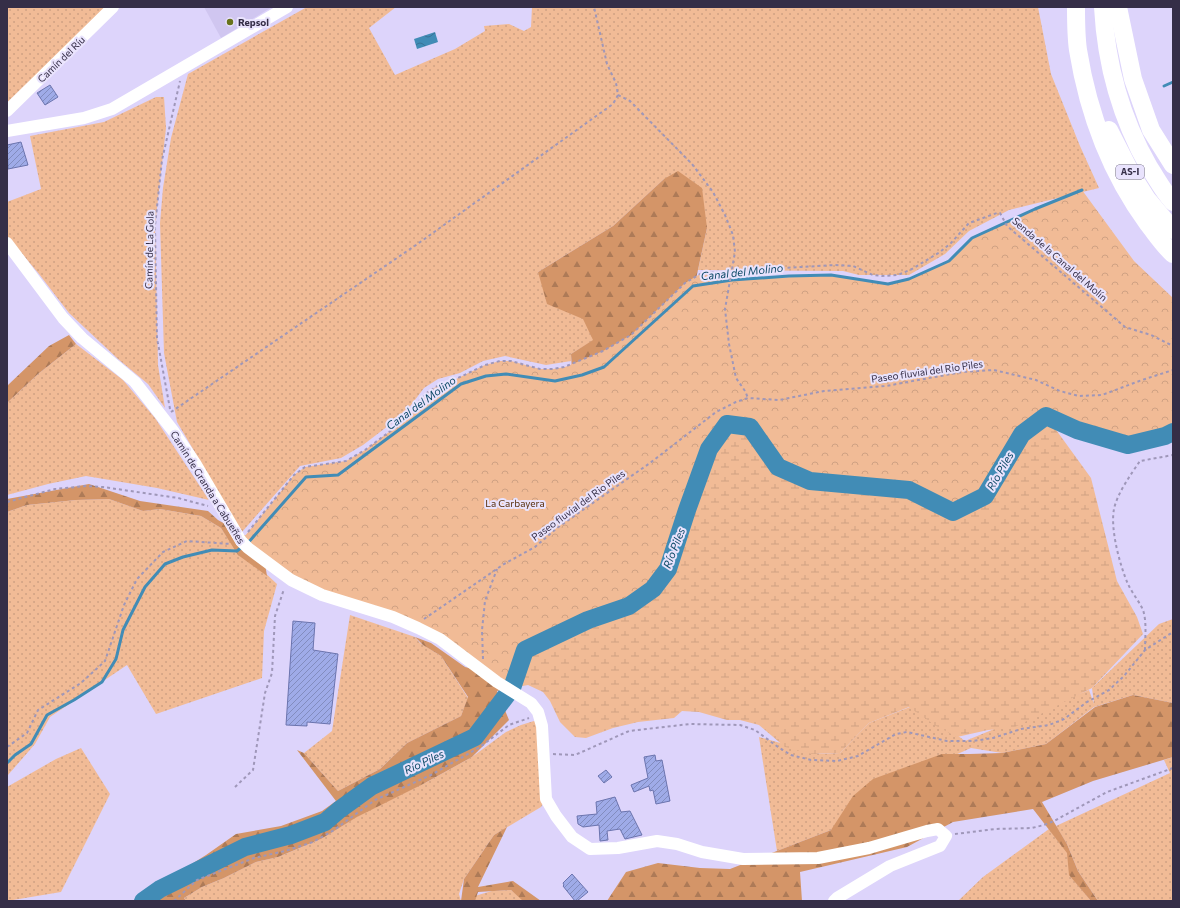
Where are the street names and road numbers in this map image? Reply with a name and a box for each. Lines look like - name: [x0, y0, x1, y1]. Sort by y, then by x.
- street label: Camín del Ríu: [35, 33, 87, 85]
- road number: AS-I: [1116, 165, 1144, 179]
- street label: Camín de La Gola: [142, 211, 156, 289]
- street label: Senda de la Canal del Molín: [1010, 215, 1110, 303]
- street label: Paseo fluvial del Rio Piles: [870, 357, 984, 385]
- street label: Camín de Granda a Cabueñes: [168, 428, 248, 546]
- street label: Paseo fluvial del Rio Piles: [529, 467, 627, 543]

